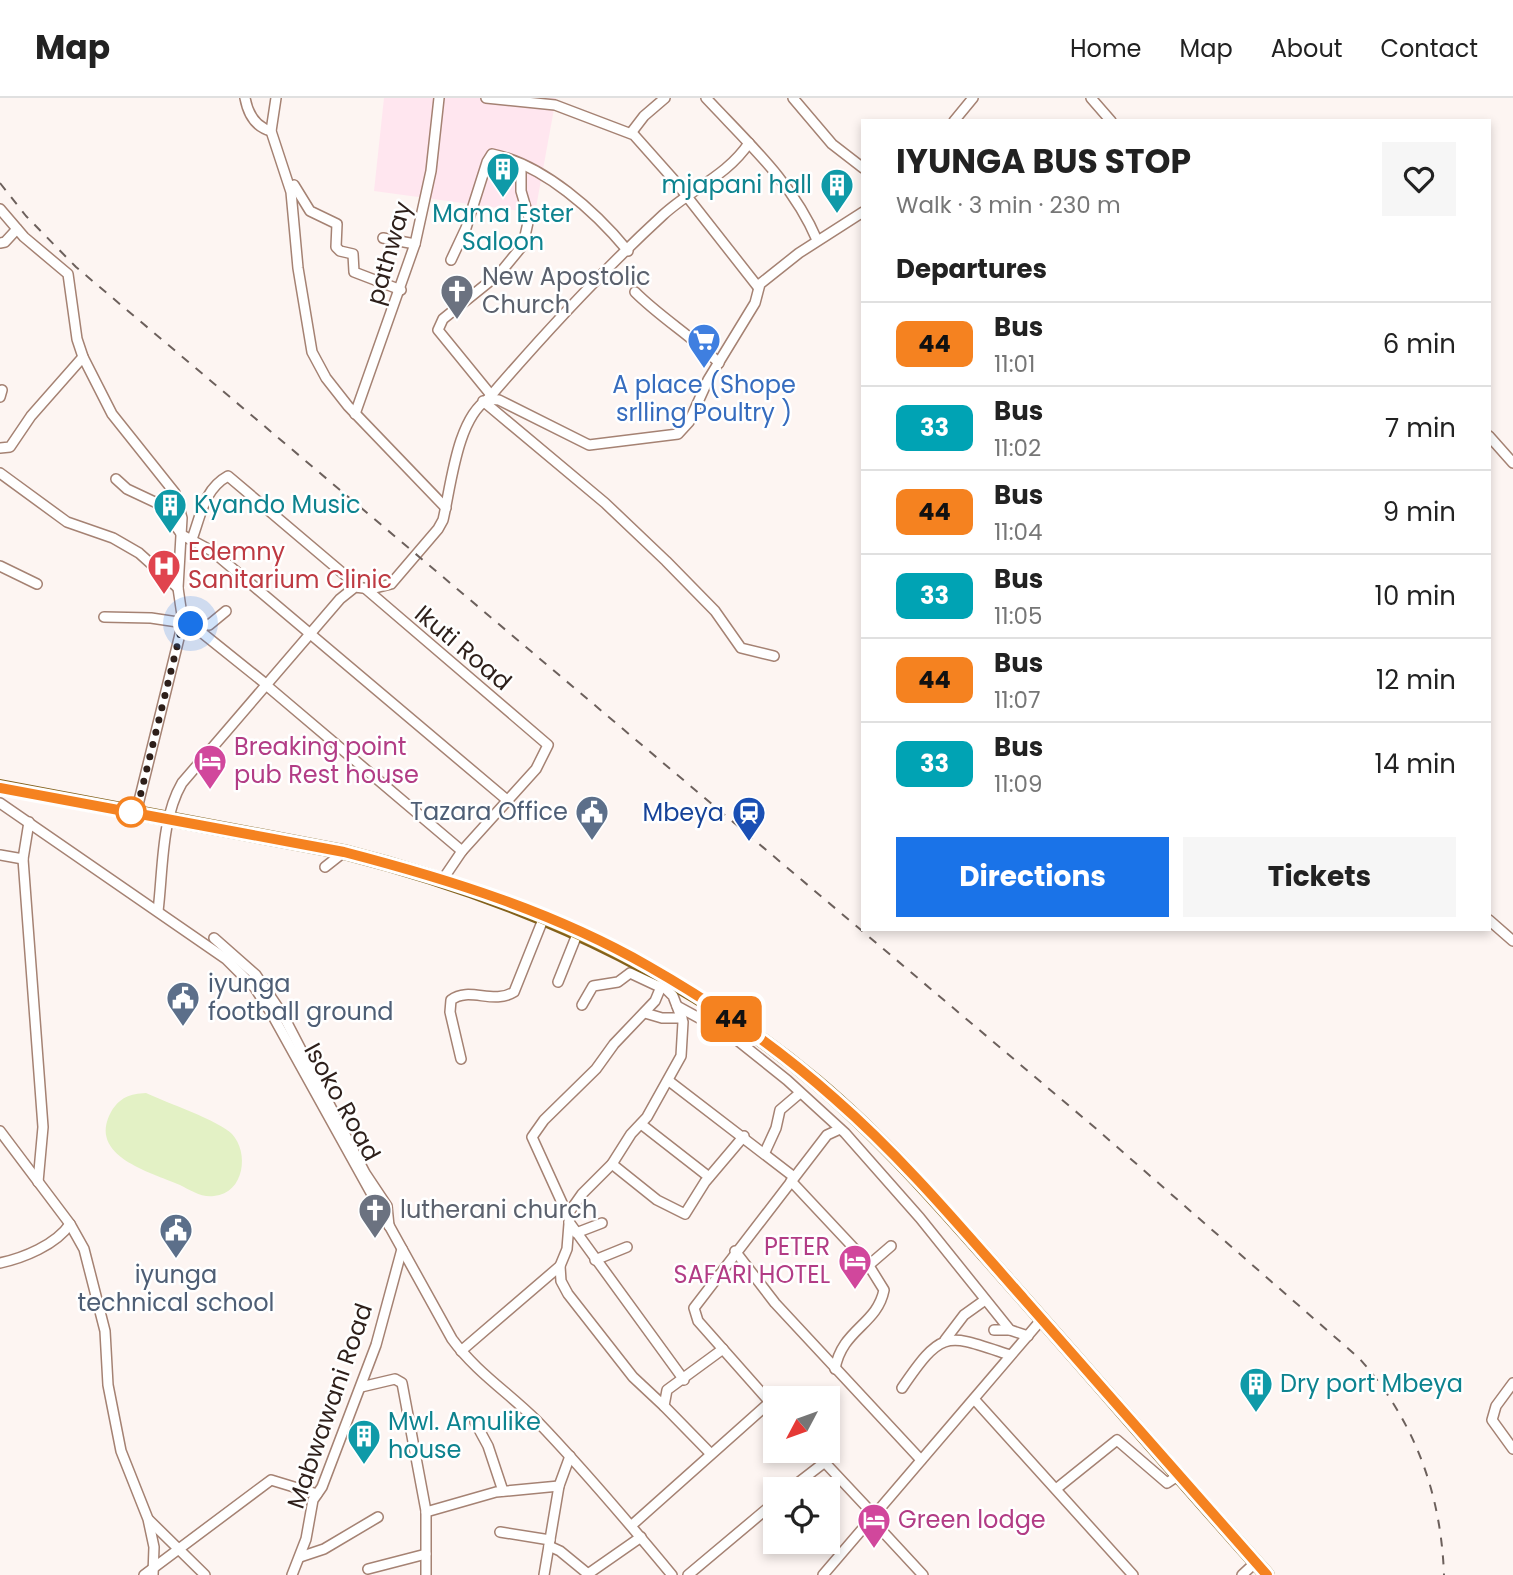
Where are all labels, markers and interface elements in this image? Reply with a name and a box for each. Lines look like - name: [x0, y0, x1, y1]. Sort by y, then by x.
- text: Map: [35, 24, 110, 71]
- text: Home: [1070, 32, 1142, 65]
- text: Map: [1180, 32, 1233, 65]
- text: About: [1271, 32, 1342, 65]
- text: Contact: [1380, 32, 1478, 65]
- text: IYUNGA BUS STOP: [896, 138, 1191, 185]
- button: heart: [1382, 142, 1456, 216]
- building icon: Mama Ester Saloon: [484, 150, 522, 199]
- building icon: mjapani hall: [818, 166, 856, 215]
- place label: mjapani hall: [662, 168, 812, 201]
- text: Walk · 3 min · 230 m: [896, 189, 1121, 221]
- street label: pathway: [358, 197, 419, 308]
- place label: Mama Ester Saloon: [432, 197, 574, 258]
- text: Departures: [896, 251, 1047, 287]
- place label: New Apostolic Church: [482, 260, 651, 321]
- church icon: New Apostolic Church: [438, 272, 476, 321]
- text: Bus: [994, 309, 1043, 345]
- supermarket icon: A place (Shope srlling Poultry ): [685, 321, 723, 370]
- text: 6 min: [1383, 326, 1456, 362]
- text: 44: [918, 327, 951, 360]
- text: 11:01: [994, 348, 1035, 380]
- place label: A place (Shope srlling Poultry ): [612, 368, 796, 429]
- text: Bus: [994, 393, 1043, 429]
- text: 7 min: [1385, 410, 1456, 446]
- text: 33: [920, 411, 949, 444]
- text: 11:02: [994, 432, 1041, 464]
- text: Bus: [994, 477, 1043, 513]
- building icon: Kyando Music: [151, 486, 189, 535]
- place label: Kyando Music: [194, 488, 361, 521]
- text: 9 min: [1383, 494, 1456, 530]
- text: 44: [918, 495, 951, 528]
- text: 11:04: [994, 516, 1043, 548]
- place label: Edemny Sanitarium Clinic: [188, 535, 392, 596]
- hospital icon: Edemny Sanitarium Clinic: [145, 547, 183, 596]
- text: Bus: [994, 561, 1043, 597]
- text: 10 min: [1375, 578, 1456, 614]
- text: 33: [920, 579, 949, 612]
- street label: Ikuti Road: [408, 597, 519, 698]
- text: 11:05: [994, 600, 1043, 632]
- your location: [173, 606, 208, 641]
- text: Bus: [994, 645, 1043, 681]
- text: 12 min: [1376, 662, 1456, 698]
- text: 44: [918, 663, 951, 696]
- text: 11:07: [994, 684, 1041, 716]
- text: Bus: [994, 729, 1043, 765]
- place label: Breaking point pub Rest house: [234, 730, 419, 791]
- hotel icon: Breaking point pub Rest house: [191, 742, 229, 791]
- text: 14 min: [1375, 746, 1456, 782]
- text: 33: [920, 747, 949, 780]
- text: 11:09: [994, 768, 1043, 800]
- public building icon: Tazara Office: [573, 793, 611, 842]
- station icon: Mbeya: [730, 794, 768, 843]
- place label: Tazara Office: [410, 795, 568, 828]
- place label: Mbeya: [642, 796, 724, 829]
- unlabelled marker: [116, 797, 146, 827]
- button: Directions: [896, 837, 1169, 917]
- button: Tickets: [1183, 837, 1456, 917]
- place label: iyunga football ground: [208, 967, 394, 1028]
- public building icon: iyunga football ground: [164, 979, 202, 1028]
- line badge: 44: [700, 996, 762, 1042]
- text: 44: [715, 1002, 747, 1035]
- street label: Isoko Road: [296, 1037, 388, 1167]
- church icon: lutherani church: [356, 1191, 394, 1240]
- place label: lutherani church: [400, 1193, 597, 1226]
- public building icon: iyunga technical school: [157, 1211, 195, 1260]
- place label: PETER SAFARI HOTEL: [673, 1230, 830, 1291]
- hotel icon: PETER SAFARI HOTEL: [836, 1242, 874, 1291]
- place label: iyunga technical school: [78, 1258, 275, 1319]
- street label: Mabwawani Road: [279, 1299, 380, 1513]
- building icon: Dry port Mbeya: [1237, 1365, 1275, 1414]
- place label: Dry port Mbeya: [1280, 1367, 1463, 1400]
- north arrow: [763, 1386, 840, 1463]
- map controls: [763, 1386, 840, 1554]
- place label: Mwl. Amulike house: [388, 1405, 541, 1466]
- building icon: Mwl. Amulike house: [345, 1417, 383, 1466]
- button: locate: [763, 1477, 840, 1554]
- hotel icon: Green lodge: [855, 1501, 893, 1550]
- place label: Green lodge: [898, 1503, 1046, 1536]

